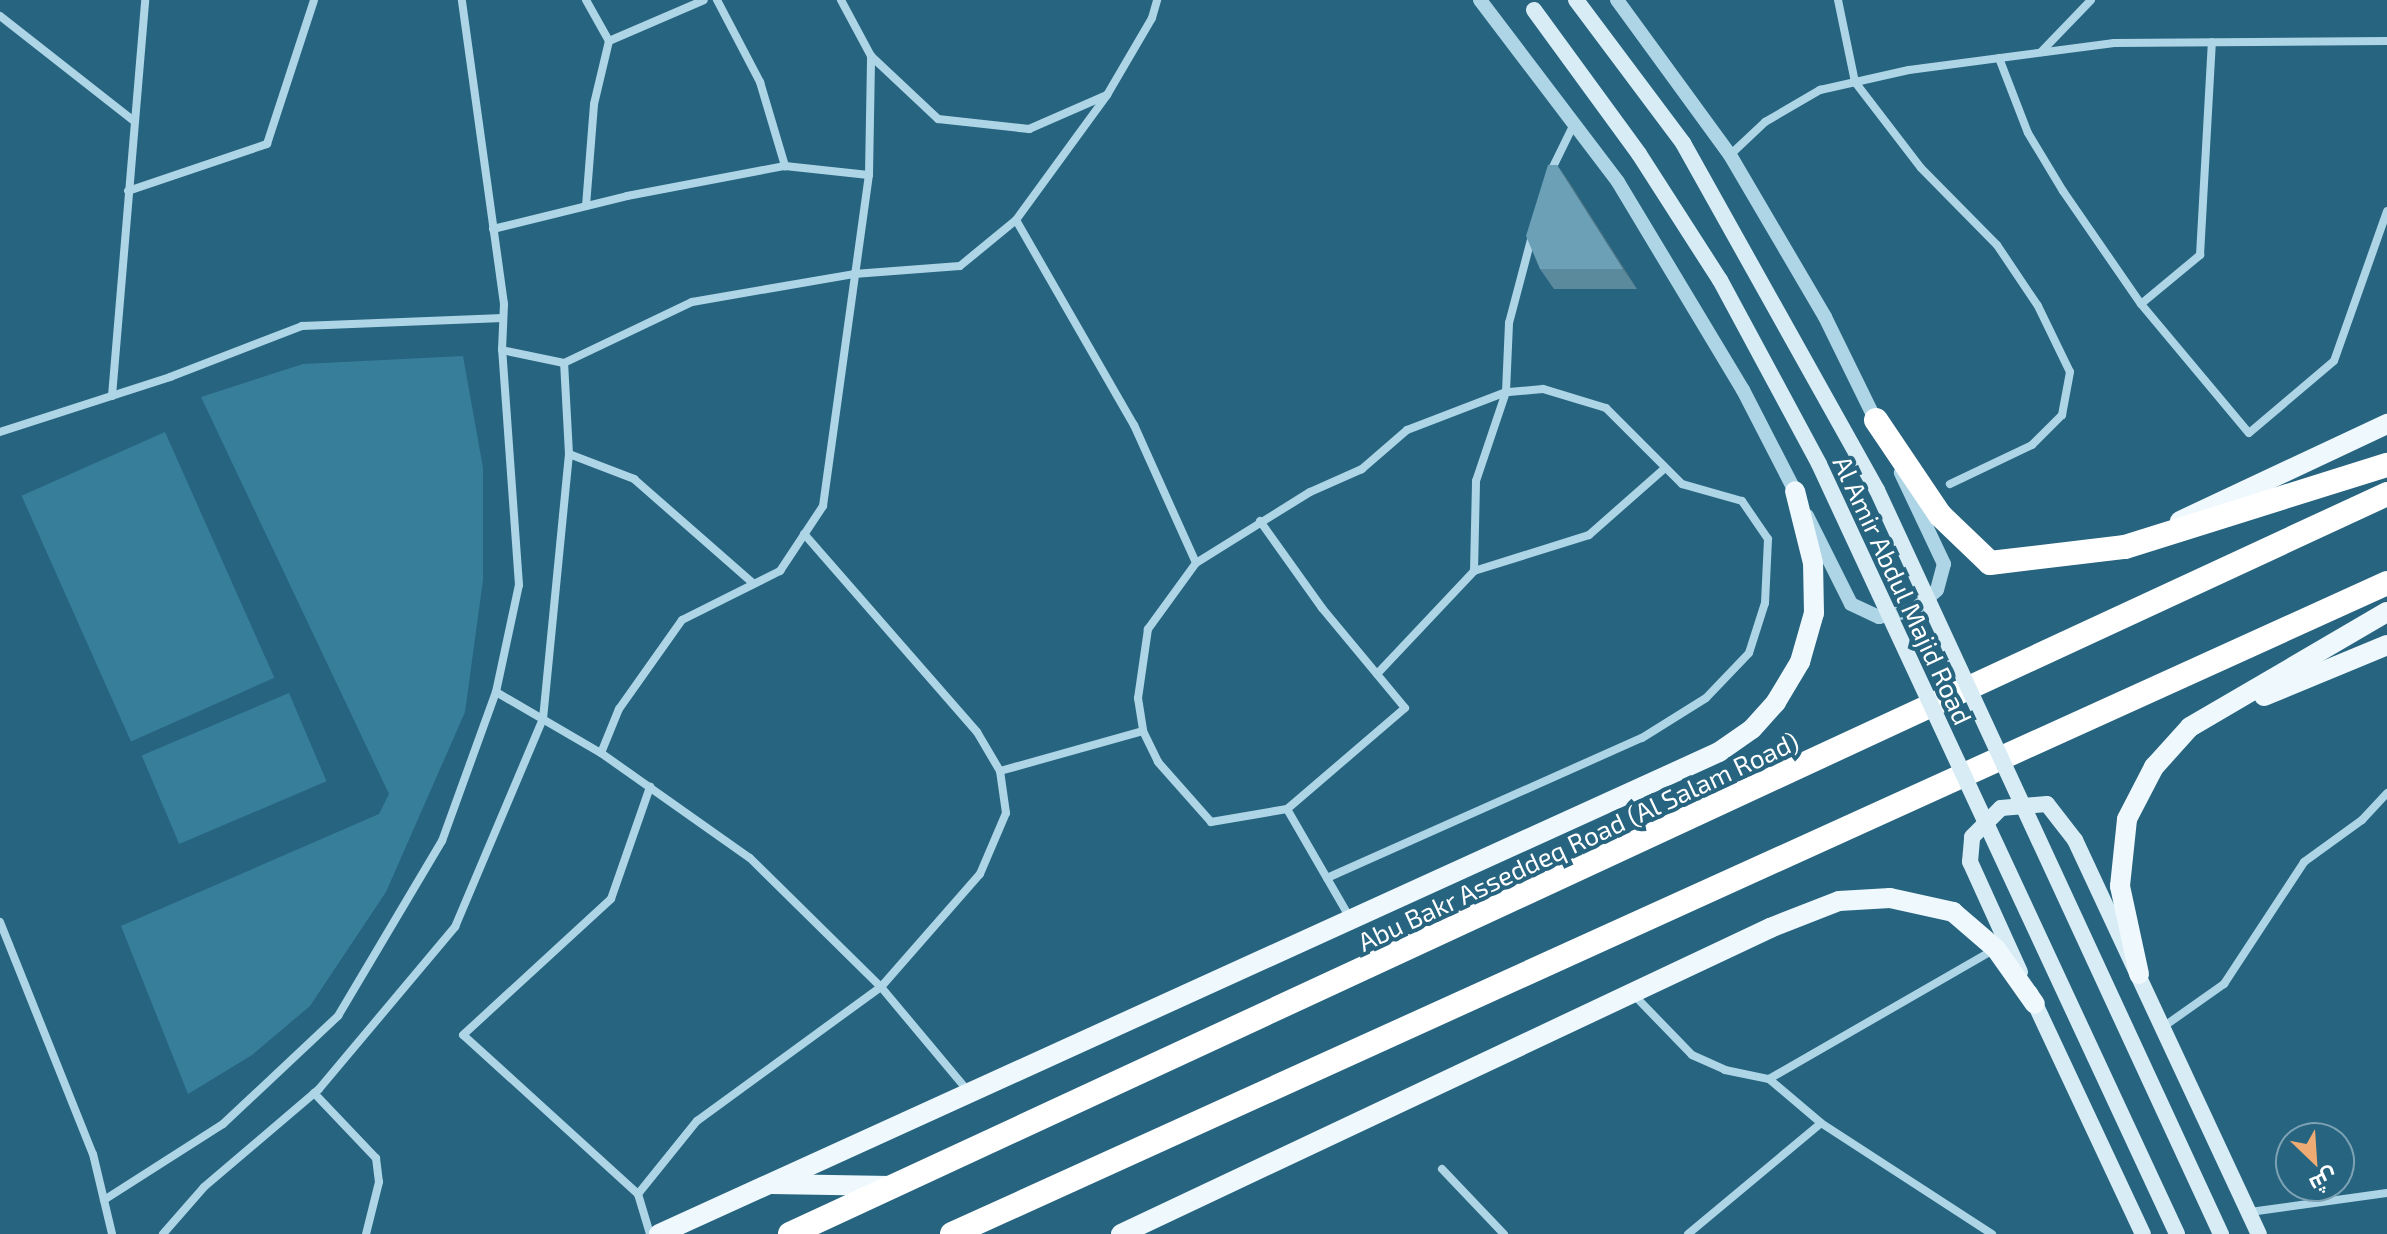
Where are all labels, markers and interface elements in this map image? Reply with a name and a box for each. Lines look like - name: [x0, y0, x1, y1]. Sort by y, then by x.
- street label: Al Amir Abdul Majid Road: [1826, 449, 1980, 731]
- street label: Abu Bakr Asseddeq Road (Al Salam Road): [1352, 724, 1804, 958]
- north arrow: [2275, 1122, 2355, 1202]
- text: ش: [2306, 1164, 2343, 1200]

